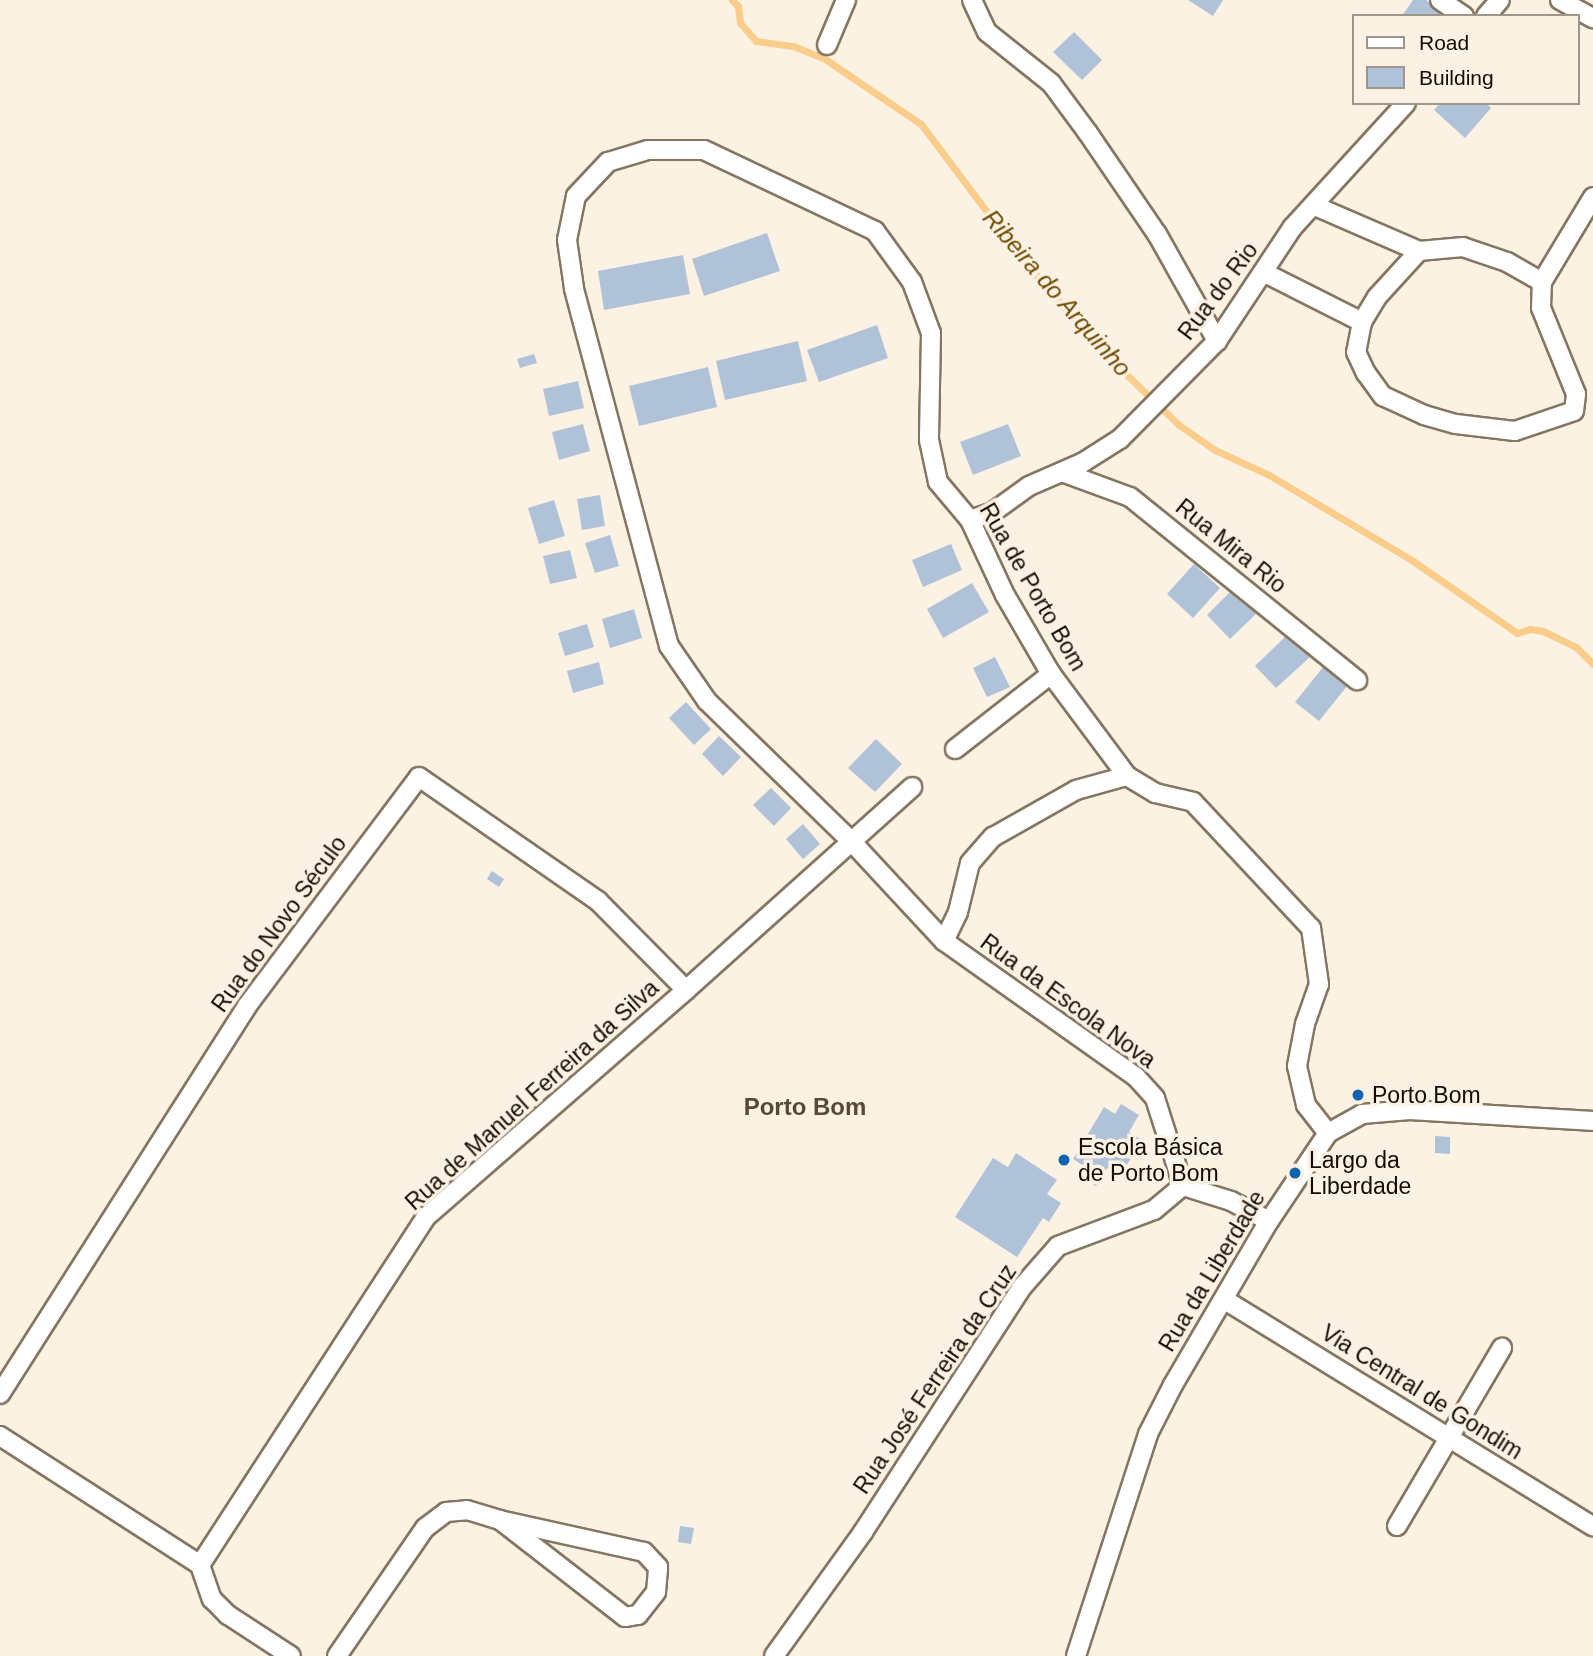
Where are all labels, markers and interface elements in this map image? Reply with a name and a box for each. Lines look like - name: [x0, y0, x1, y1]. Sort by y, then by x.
- legend: [1352, 14, 1579, 105]
- text: Road: [1419, 31, 1469, 54]
- text: Building: [1419, 66, 1494, 89]
- water label: Ribeira do Arquinho: [977, 204, 1137, 382]
- street label: Rua do Rio: [1172, 237, 1264, 345]
- street label: Rua Mira Rio: [1170, 493, 1292, 599]
- street label: Rua de Porto Bom: [974, 498, 1092, 676]
- street label: Rua do Novo Século: [206, 831, 352, 1017]
- street label: Rua da Escola Nova: [975, 928, 1161, 1074]
- street label: Rua de Manuel Ferreira da Silva: [400, 974, 664, 1216]
- place label: Porto Bom: [1372, 1081, 1481, 1109]
- marker: Porto Bom: [1350, 1087, 1366, 1103]
- district label: Porto Bom: [744, 1093, 866, 1121]
- place label: Escola Básica de Porto Bom: [1078, 1133, 1222, 1187]
- place label: Largo da Liberdade: [1309, 1146, 1411, 1200]
- marker: Escola Básica de Porto Bom: [1056, 1152, 1072, 1168]
- marker: Largo da Liberdade: [1287, 1165, 1303, 1181]
- street label: Rua da Liberdade: [1153, 1186, 1271, 1356]
- street label: Rua José Ferreira da Cruz: [848, 1259, 1022, 1499]
- street label: Via Central de Gondim: [1316, 1319, 1528, 1465]

